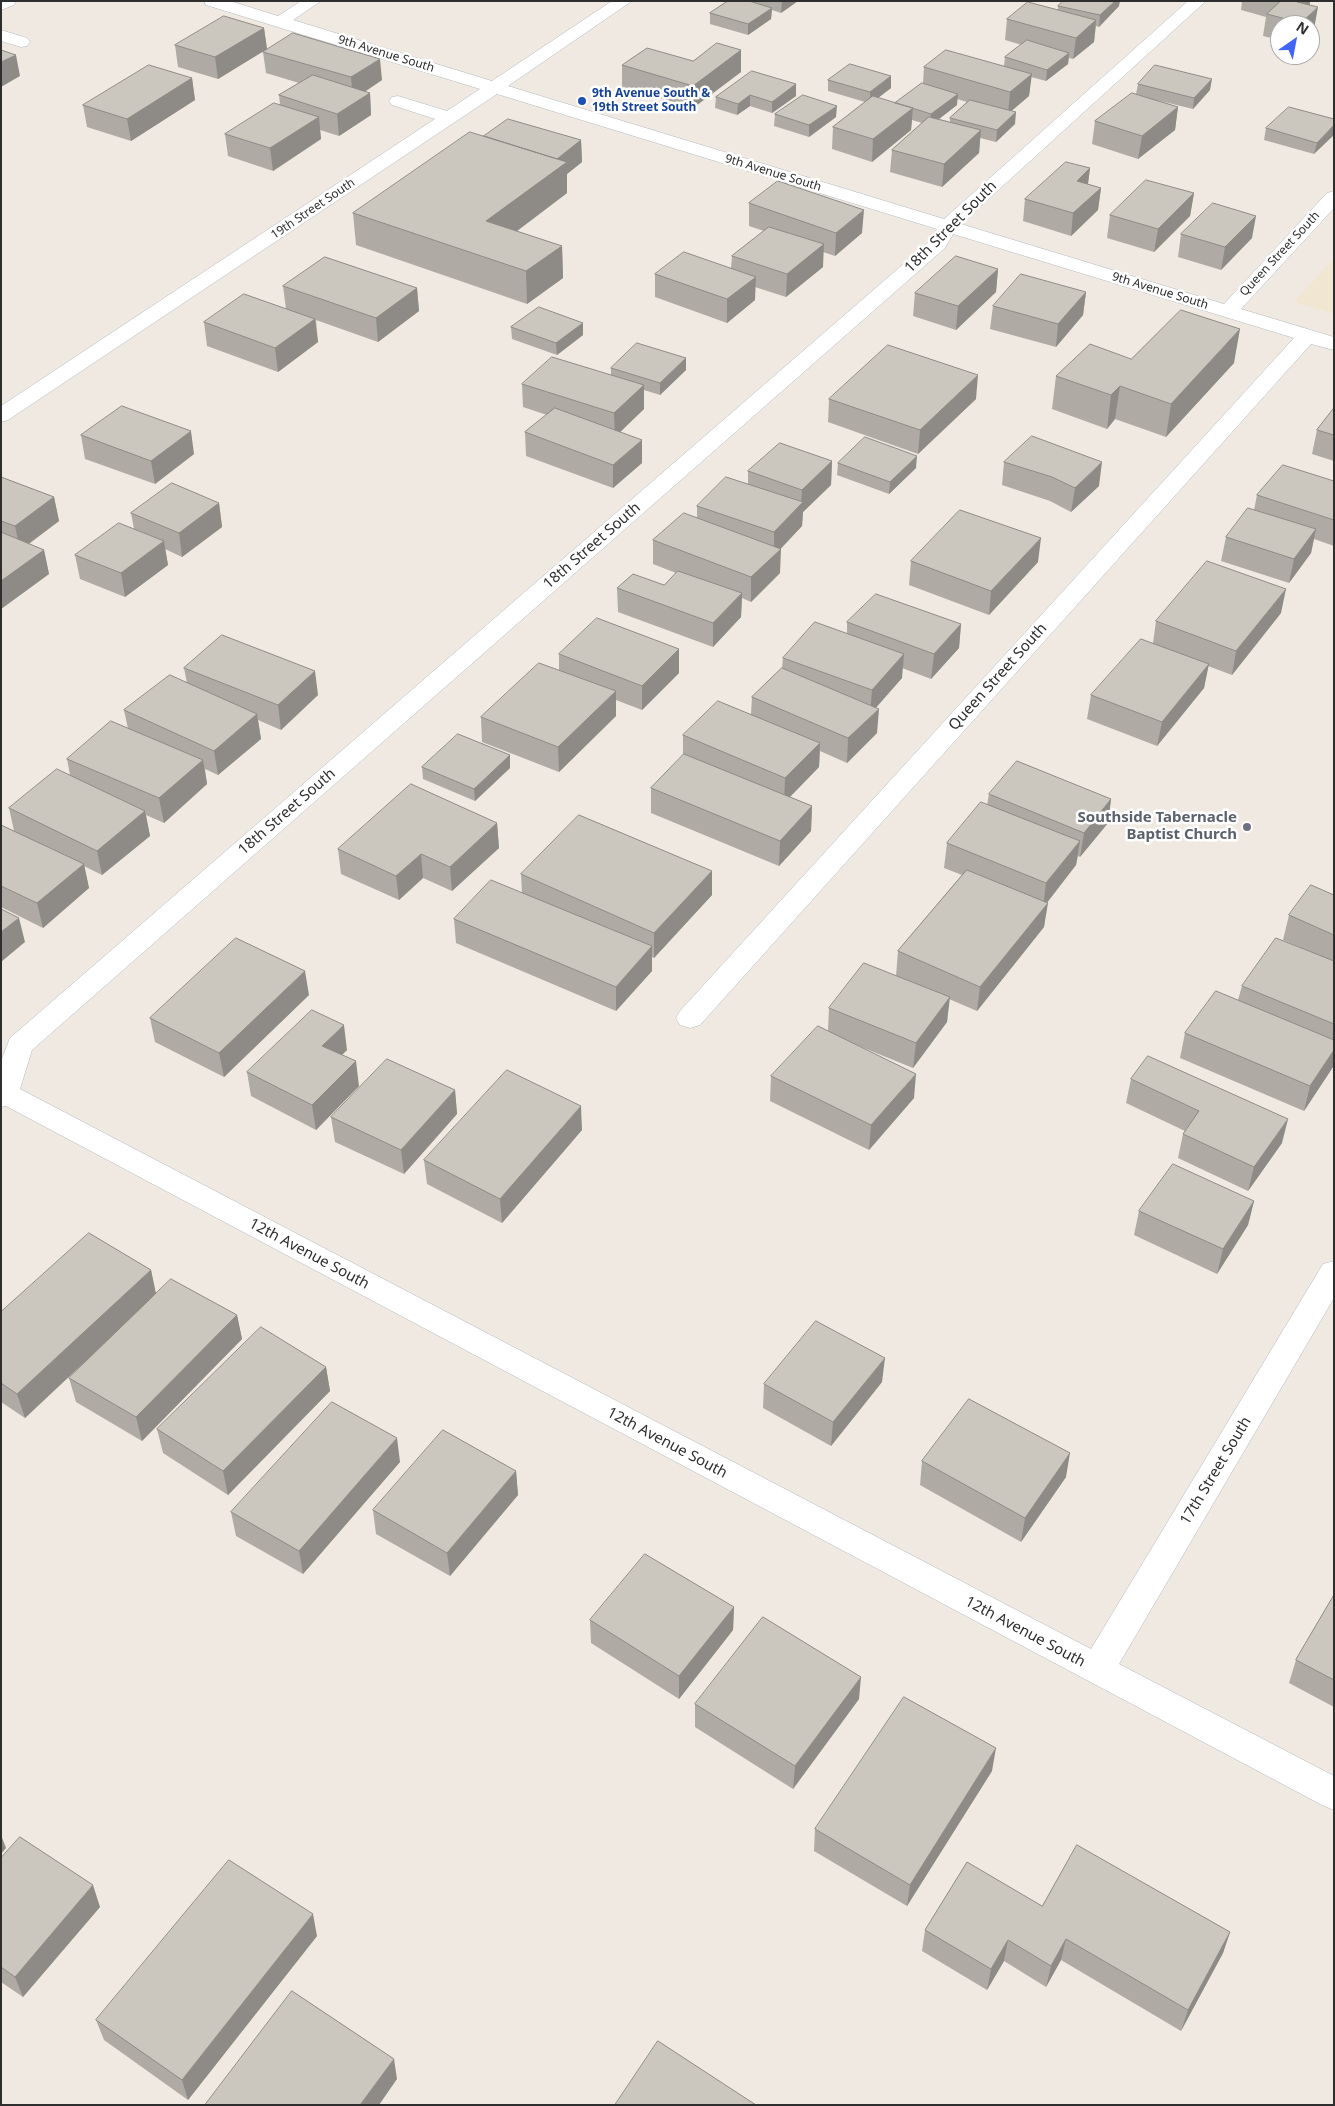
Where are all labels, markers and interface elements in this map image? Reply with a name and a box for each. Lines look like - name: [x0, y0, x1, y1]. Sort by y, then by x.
- north arrow: [1270, 15, 1320, 65]
- text: N: [1293, 17, 1313, 39]
- street label: 9th Avenue South: [336, 32, 436, 76]
- place label: 9th Avenue South & 19th Street South: [592, 87, 710, 115]
- marker: 9th Avenue South & 19th Street South: [576, 95, 588, 107]
- street label: 9th Avenue South: [723, 151, 823, 195]
- street label: 19th Street South: [268, 176, 358, 242]
- street label: 18th Street South: [901, 177, 1001, 277]
- street label: Queen Street South: [1237, 209, 1323, 299]
- street label: 9th Avenue South: [1110, 269, 1210, 313]
- street label: 18th Street South: [540, 499, 644, 593]
- street label: Queen Street South: [945, 620, 1051, 734]
- street label: 18th Street South: [235, 765, 339, 859]
- place label: Southside Tabernacle Baptist Church: [1078, 809, 1237, 844]
- marker: Southside Tabernacle Baptist Church: [1241, 821, 1253, 833]
- street label: 12th Avenue South: [246, 1215, 372, 1293]
- street label: 12th Avenue South: [604, 1404, 730, 1482]
- street label: 17th Street South: [1177, 1414, 1255, 1528]
- street label: 12th Avenue South: [962, 1593, 1088, 1671]

